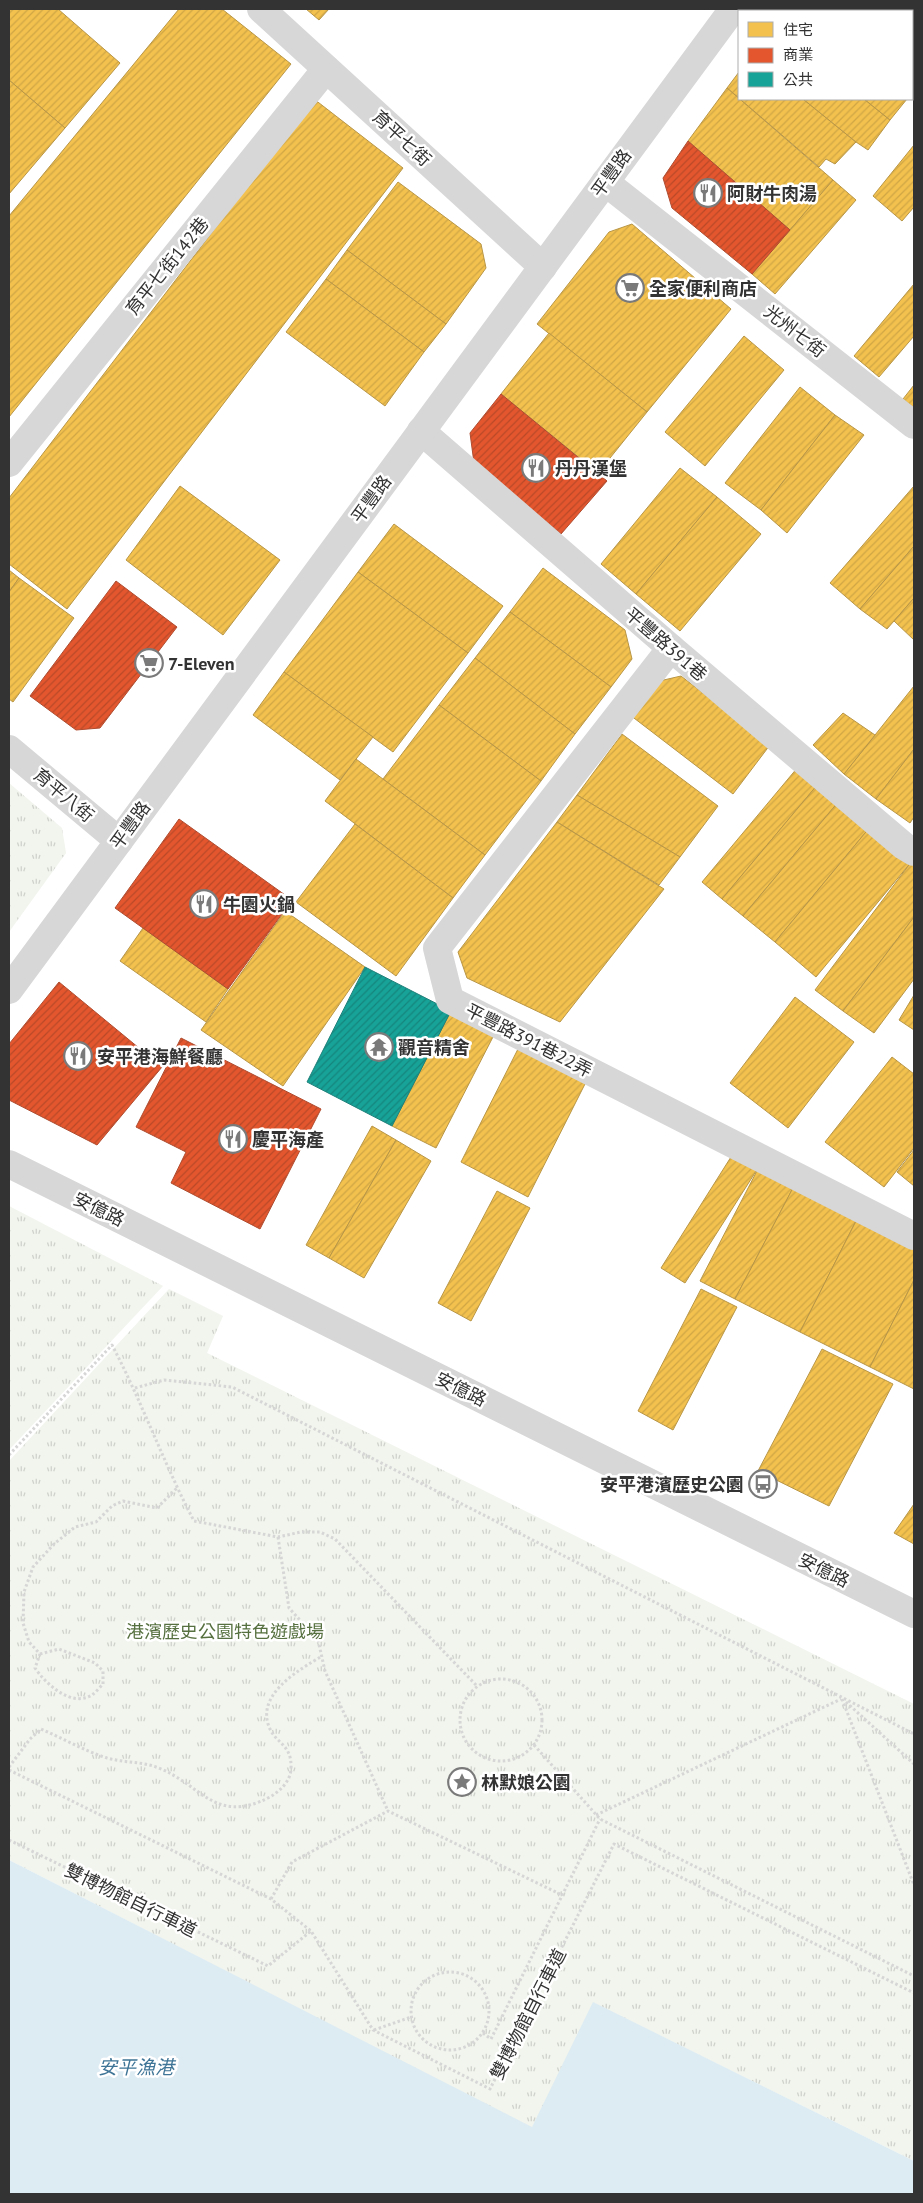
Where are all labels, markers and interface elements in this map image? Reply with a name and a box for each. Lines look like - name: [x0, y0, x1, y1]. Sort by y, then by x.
- legend: [738, 10, 913, 100]
- text: 住宅: [783, 20, 813, 39]
- text: 商業: [783, 45, 813, 64]
- text: 公共: [783, 70, 813, 89]
- street label: 育平七街: [368, 105, 436, 171]
- street label: 平豐路: [586, 144, 636, 202]
- restaurant icon: 阿財牛肉湯: [693, 178, 723, 208]
- place label: 阿財牛肉湯: [727, 182, 817, 205]
- street label: 育平七街142巷: [120, 212, 214, 320]
- supermarket icon: 全家便利商店: [615, 273, 645, 303]
- place label: 全家便利商店: [649, 277, 757, 300]
- street label: 光州七街: [760, 300, 830, 362]
- restaurant icon: 丹丹漢堡: [521, 453, 551, 483]
- place label: 丹丹漢堡: [555, 457, 627, 480]
- street label: 平豐路: [346, 470, 396, 528]
- street label: 平豐路391巷: [620, 602, 712, 686]
- supermarket icon: 7-Eleven: [134, 648, 164, 678]
- place label: 7-Eleven: [168, 652, 235, 675]
- street label: 育平八街: [29, 763, 99, 827]
- street label: 平豐路: [105, 796, 155, 854]
- restaurant icon: 牛園火鍋: [189, 889, 219, 919]
- place label: 牛園火鍋: [223, 893, 295, 916]
- street label: 平豐路391巷22弄: [462, 998, 596, 1082]
- temple icon: 觀音精舍: [364, 1032, 394, 1062]
- place label: 觀音精舍: [398, 1036, 470, 1059]
- restaurant icon: 安平港海鮮餐廳: [63, 1041, 93, 1071]
- place label: 安平港海鮮餐廳: [97, 1045, 223, 1068]
- restaurant icon: 慶平海產: [218, 1124, 248, 1154]
- place label: 慶平海產: [252, 1128, 324, 1151]
- street label: 安億路: [70, 1187, 128, 1231]
- street label: 安億路: [432, 1367, 490, 1411]
- bus stop icon: 安平港濱歷史公園: [748, 1469, 778, 1499]
- place label: 安平港濱歷史公園: [600, 1473, 744, 1496]
- street label: 安億路: [795, 1548, 853, 1592]
- park label: 港濱歷史公園特色遊戲場: [126, 1620, 324, 1643]
- place icon: 林默娘公園: [447, 1767, 477, 1797]
- place label: 林默娘公園: [481, 1771, 571, 1794]
- street label: 雙博物館自行車道: [61, 1858, 201, 1942]
- street label: 雙博物館自行車道: [485, 1945, 571, 2083]
- water label: 安平漁港: [98, 2055, 177, 2079]

